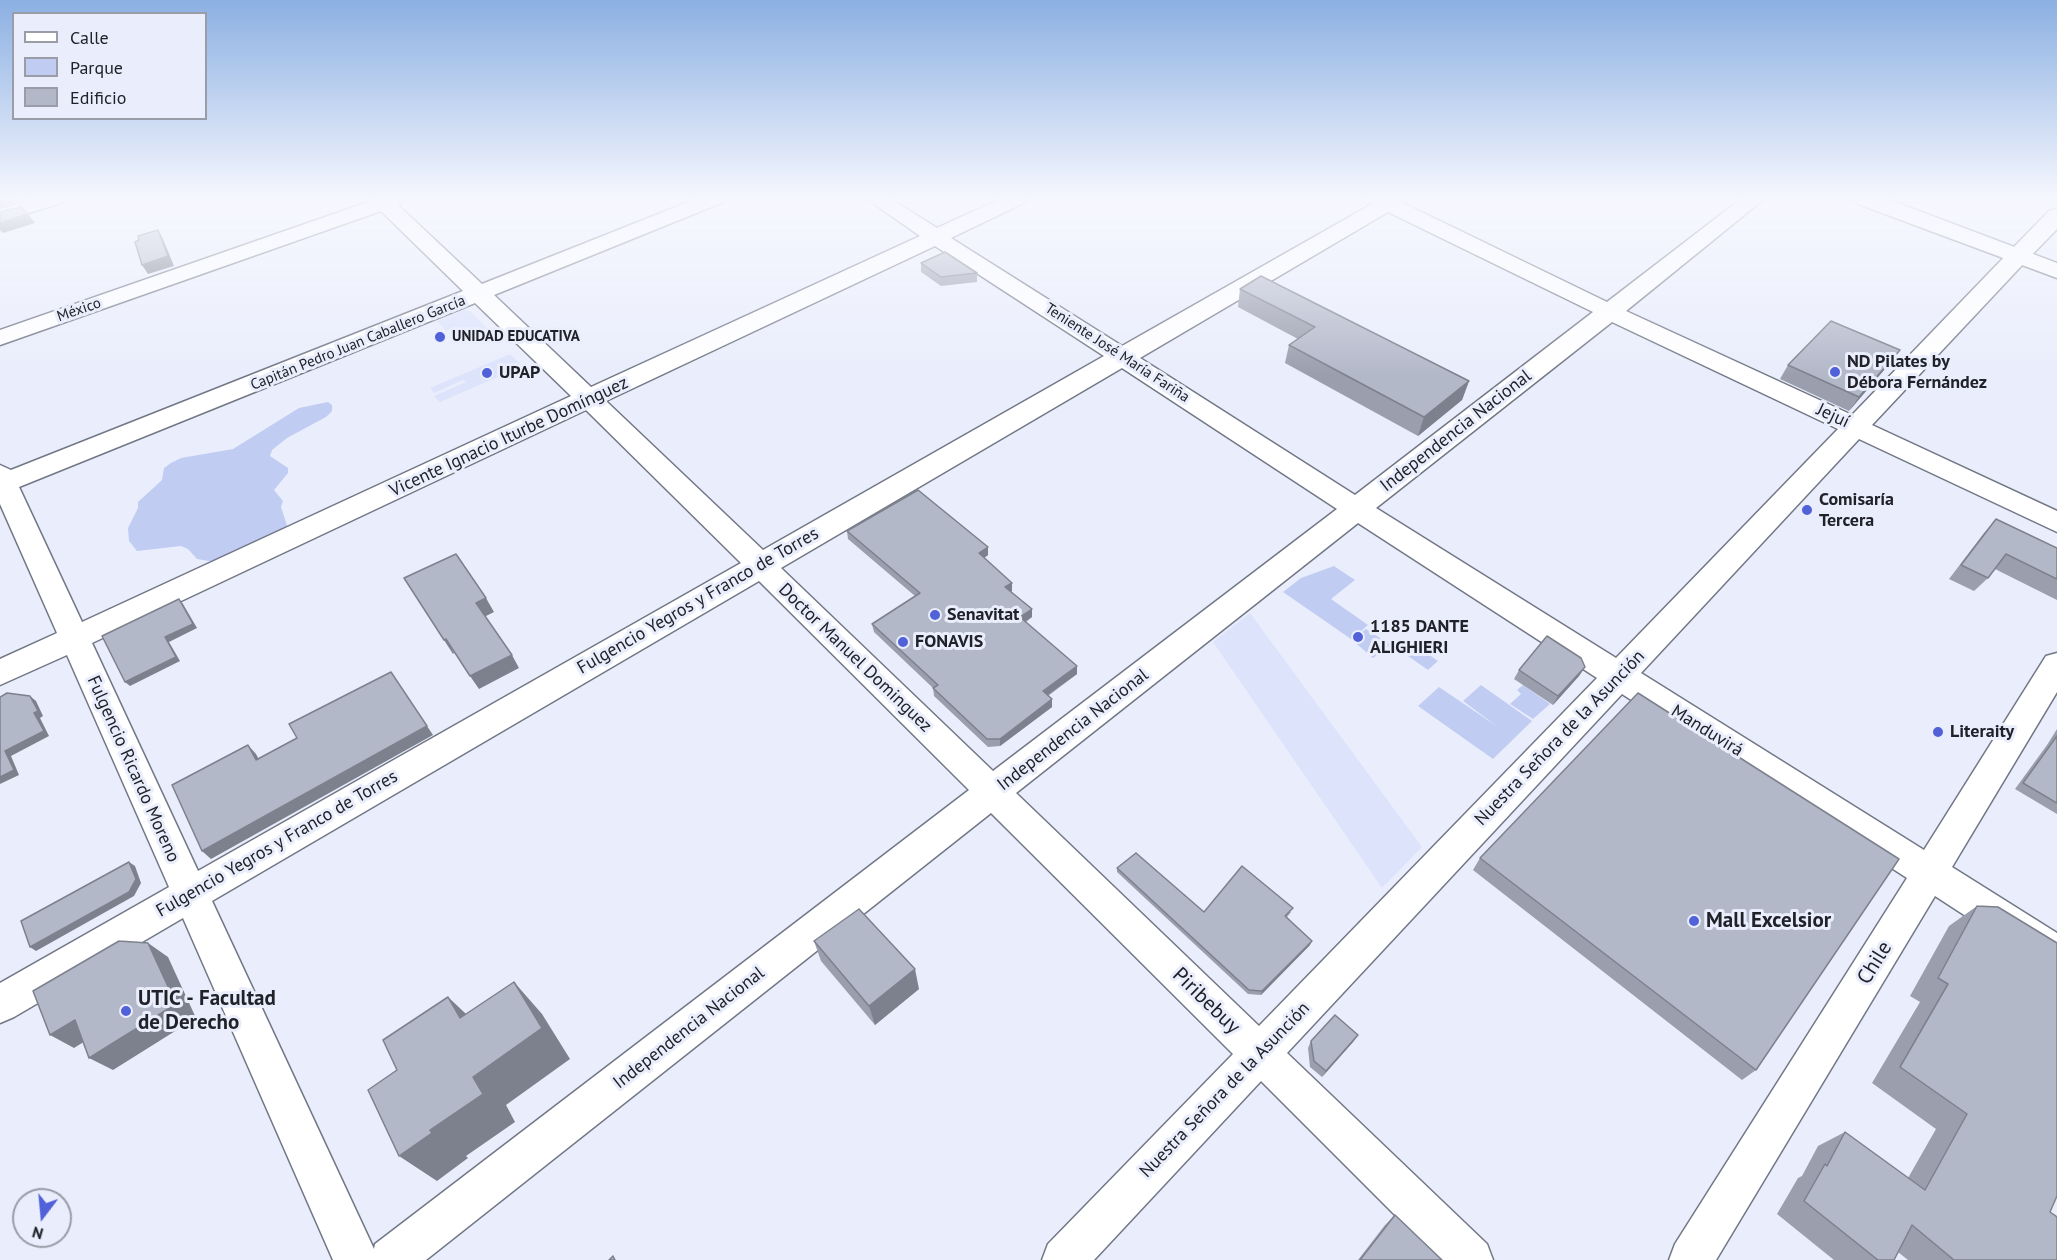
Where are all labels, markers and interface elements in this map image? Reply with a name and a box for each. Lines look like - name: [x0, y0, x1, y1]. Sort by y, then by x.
- legend: [12, 12, 207, 120]
- text: Calle: [70, 26, 109, 49]
- text: Parque: [70, 56, 123, 79]
- text: Edificio: [70, 86, 126, 109]
- street label: Capitán Pedro Juan Caballero García: [248, 292, 468, 394]
- street label: México: [55, 294, 103, 326]
- street label: Teniente José María Fariña: [1041, 299, 1193, 407]
- place label: UNIDAD EDUCATIVA: [452, 328, 580, 346]
- marker: UNIDAD EDUCATIVA: [433, 330, 447, 344]
- place label: ND Pilates by Débora Fernández: [1847, 351, 1987, 394]
- place label: UPAP: [499, 362, 540, 384]
- street label: Independencia Nacional: [1376, 365, 1536, 497]
- marker: ND Pilates by Débora Fernández: [1828, 365, 1842, 379]
- marker: UPAP: [480, 366, 494, 380]
- street label: Vicente Ignacio Iturbe Domínguez: [386, 372, 632, 502]
- street label: Jejuí: [1813, 399, 1853, 433]
- place label: Comisaría Tercera: [1819, 489, 1894, 532]
- marker: Comisaría Tercera: [1800, 503, 1814, 517]
- street label: Fulgencio Yegros y Franco de Torres: [573, 523, 823, 679]
- street label: Doctor Manuel Dominguez: [774, 579, 936, 737]
- place label: Senavitat: [947, 604, 1019, 626]
- marker: Senavitat: [928, 608, 942, 622]
- place label: 1185 DANTE ALIGHIERI: [1370, 616, 1469, 658]
- marker: 1185 DANTE ALIGHIERI: [1351, 630, 1365, 644]
- place label: FONAVIS: [915, 631, 983, 653]
- marker: FONAVIS: [896, 635, 910, 649]
- street label: Nuestra Señora de la Asunción: [1471, 646, 1649, 830]
- street label: Independencia Nacional: [993, 664, 1153, 796]
- street label: Fulgencio Ricardo Moreno: [82, 672, 184, 866]
- street label: Manduvirá: [1667, 700, 1747, 762]
- place label: Literaity: [1950, 721, 2014, 743]
- marker: Literaity: [1931, 725, 1945, 739]
- street label: Fulgencio Yegros y Franco de Torres: [152, 766, 402, 922]
- place label: Mall Excelsior: [1706, 908, 1831, 934]
- marker: Mall Excelsior: [1687, 914, 1701, 928]
- street label: Chile: [1852, 937, 1898, 989]
- street label: Independencia Nacional: [609, 962, 769, 1094]
- street label: Piribebuy: [1167, 963, 1245, 1039]
- place label: UTIC - Facultad de Derecho: [138, 986, 276, 1036]
- street label: Nuestra Señora de la Asunción: [1136, 998, 1314, 1182]
- marker: UTIC - Facultad de Derecho: [119, 1004, 133, 1018]
- north arrow: [12, 1188, 72, 1248]
- text: N: [30, 1222, 45, 1244]

